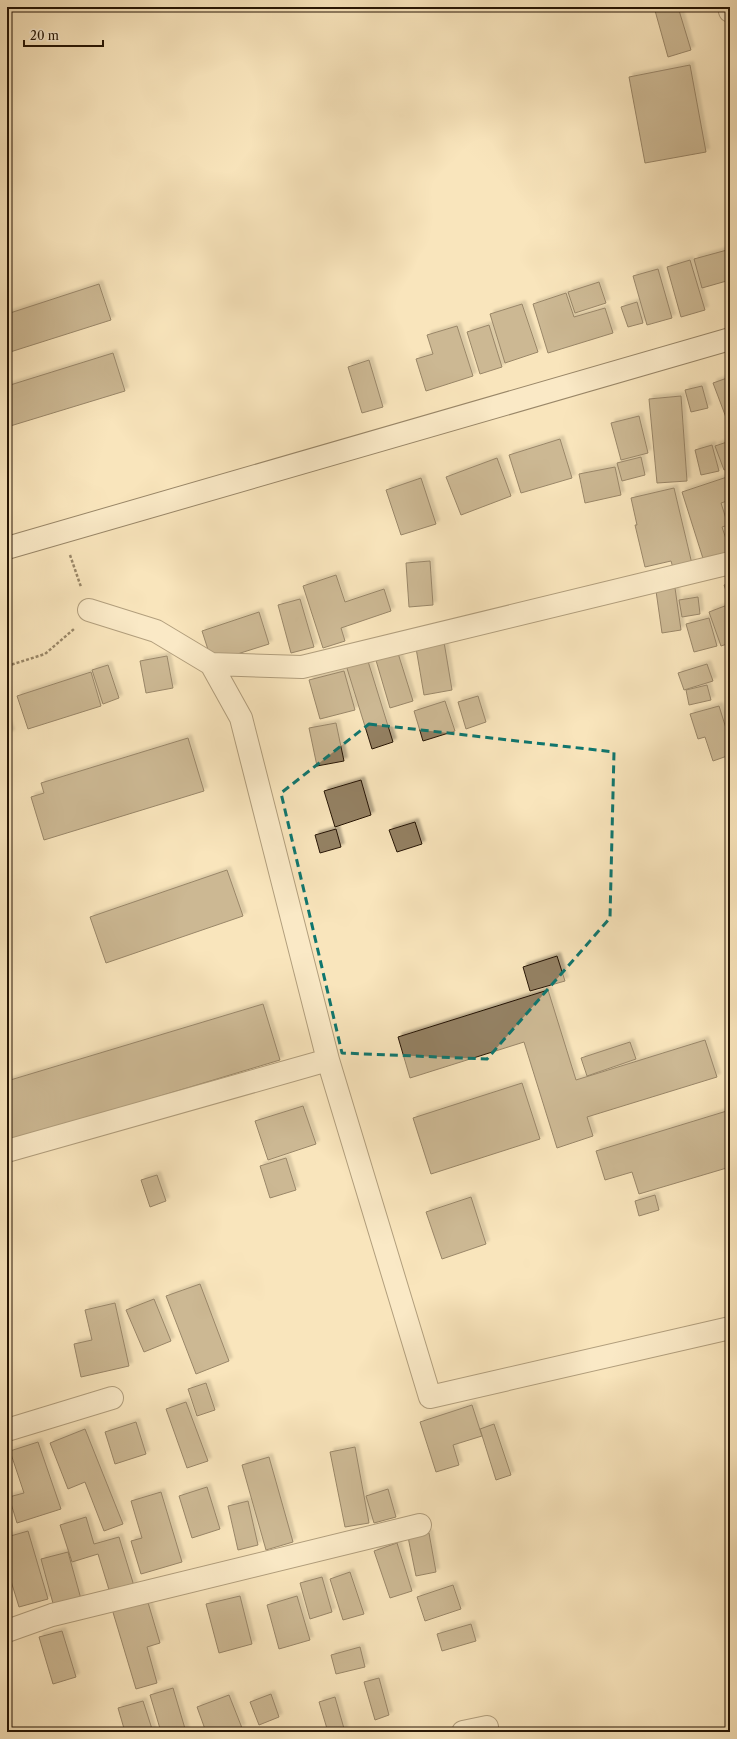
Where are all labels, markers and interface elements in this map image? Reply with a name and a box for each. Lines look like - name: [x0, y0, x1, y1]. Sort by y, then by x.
- scale bar: [24, 22, 103, 48]
- text: 20 m: [30, 28, 59, 43]

